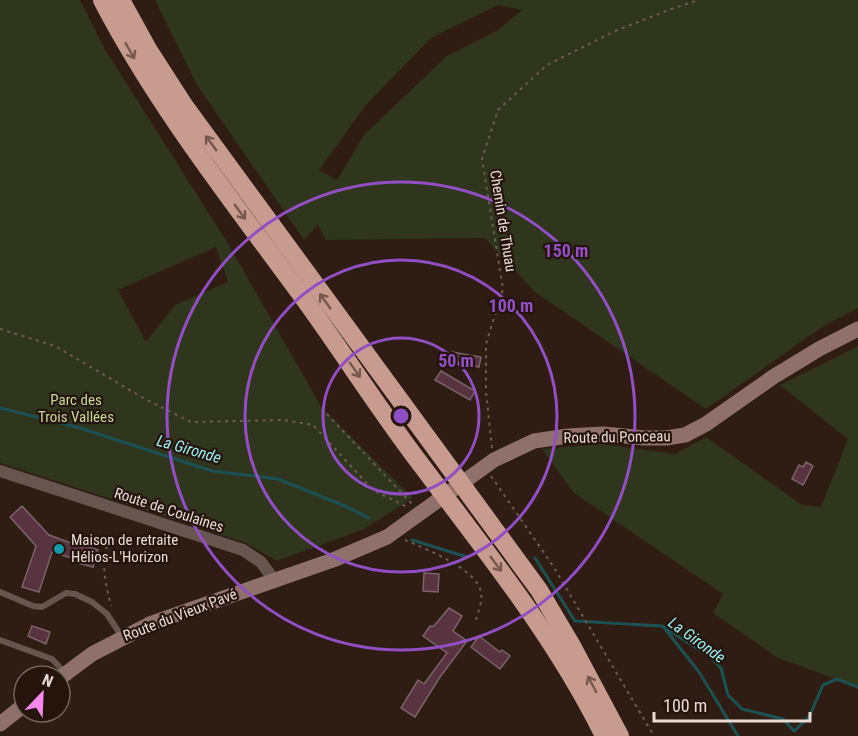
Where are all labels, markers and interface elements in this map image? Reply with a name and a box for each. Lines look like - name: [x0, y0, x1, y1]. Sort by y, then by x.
- one-way arrow: [125, 42, 137, 59]
- one-way arrow: [205, 135, 217, 151]
- street label: Chemin de Thuau: [486, 169, 520, 273]
- one-way arrow: [234, 203, 246, 219]
- text: 150 m: [544, 240, 588, 261]
- one-way arrow: [319, 293, 332, 309]
- text: 100 m: [489, 295, 533, 316]
- text: 50 m: [438, 350, 474, 371]
- one-way arrow: [349, 361, 361, 378]
- park label: Parc des Trois Vallées: [38, 391, 114, 426]
- centre of rings: [391, 406, 411, 426]
- street label: Route du Ponceau: [563, 427, 671, 447]
- water label: La Gironde: [155, 431, 223, 467]
- street label: Route de Coulaines: [112, 484, 226, 536]
- place label: Maison de retraite Hélios-L'Horizon: [71, 531, 178, 566]
- marker: Maison de retraite Hélios-L'Horizon: [52, 542, 66, 556]
- one-way arrow: [489, 556, 502, 572]
- street label: Route du Vieux Pavé: [120, 585, 240, 645]
- water label: La Gironde: [665, 613, 729, 667]
- north arrow: [12, 664, 72, 724]
- text: N: [39, 670, 56, 691]
- one-way arrow: [586, 676, 598, 694]
- scale bar: [654, 685, 810, 723]
- text: 100 m: [663, 695, 707, 716]

